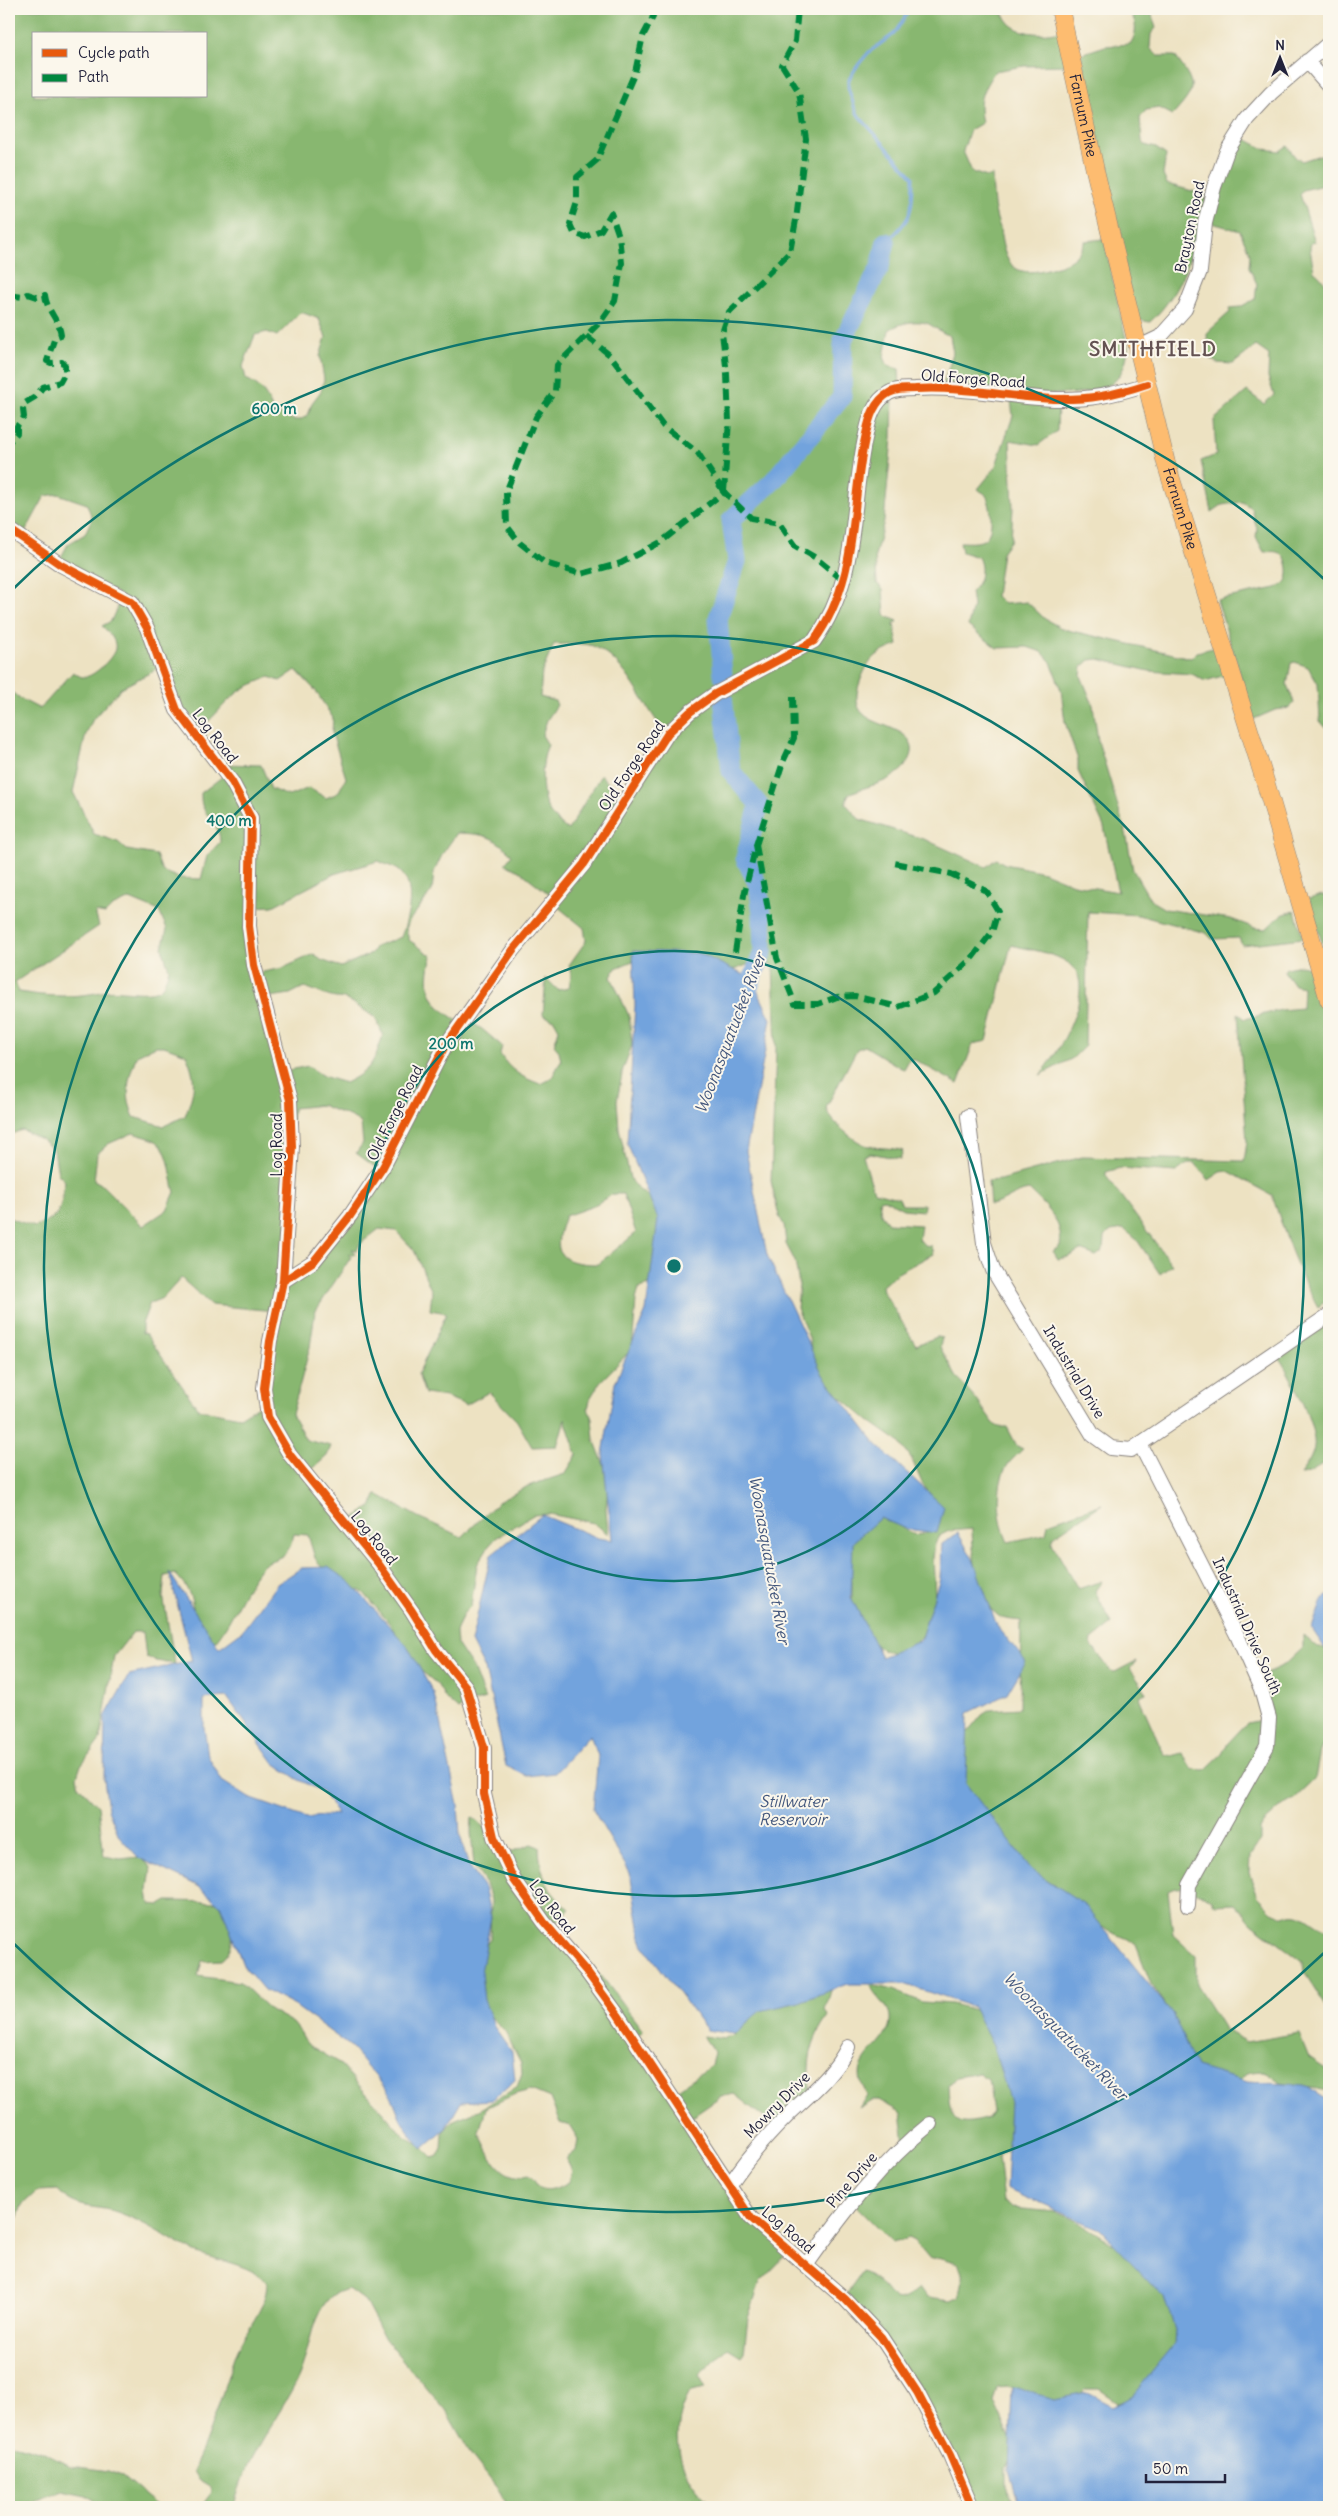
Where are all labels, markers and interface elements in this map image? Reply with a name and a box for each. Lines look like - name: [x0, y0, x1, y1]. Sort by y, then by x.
- legend: [32, 32, 208, 98]
- north arrow: [1256, 32, 1306, 82]
- text: N: [1275, 36, 1285, 54]
- text: Cycle path: [78, 43, 150, 62]
- text: Path: [78, 67, 109, 86]
- street label: Farnum Pike: [1065, 72, 1102, 159]
- street label: Brayton Road: [1170, 179, 1209, 275]
- district label: SMITHFIELD: [1089, 336, 1217, 361]
- street label: Old Forge Road: [920, 365, 1026, 392]
- text: 600 m: [251, 399, 297, 418]
- street label: Farnum Pike: [1159, 465, 1202, 552]
- street label: Log Road: [188, 705, 243, 767]
- street label: Old Forge Road: [594, 717, 669, 814]
- text: 400 m: [206, 811, 252, 830]
- water label: Woonasquatucket River: [690, 948, 771, 1116]
- text: 200 m: [429, 1034, 473, 1053]
- street label: Old Forge Road: [362, 1062, 427, 1164]
- street label: Log Road: [267, 1113, 286, 1177]
- centre of rings: [665, 1257, 683, 1275]
- street label: Industrial Drive: [1039, 1322, 1110, 1422]
- water label: Woonasquatucket River: [745, 1474, 795, 1648]
- street label: Log Road: [347, 1507, 402, 1568]
- street label: Industrial Drive South: [1209, 1554, 1286, 1698]
- water label: Stillwater Reservoir: [759, 1791, 829, 1829]
- street label: Log Road: [525, 1876, 580, 1938]
- water label: Woonasquatucket River: [1000, 1968, 1134, 2106]
- street label: Mowry Drive: [740, 2068, 814, 2142]
- street label: Pine Drive: [822, 2148, 881, 2212]
- street label: Log Road: [758, 2202, 819, 2257]
- scale bar: [1146, 2451, 1224, 2483]
- text: 50 m: [1153, 2459, 1188, 2478]

